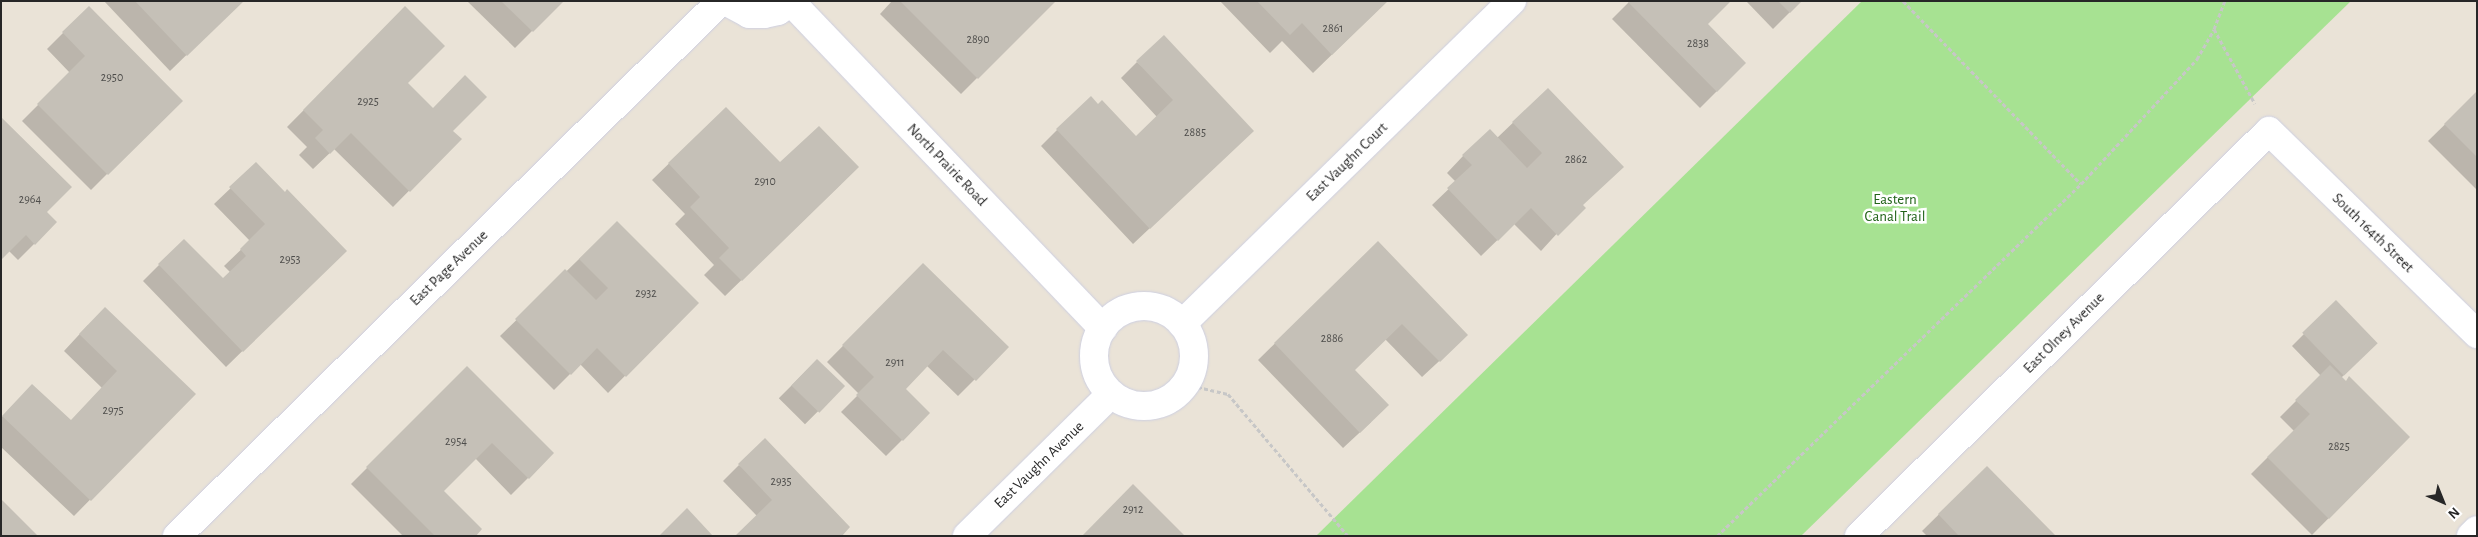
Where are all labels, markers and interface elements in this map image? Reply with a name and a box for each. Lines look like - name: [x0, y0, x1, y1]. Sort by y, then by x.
- house number: 2861: [1323, 22, 1343, 36]
- house number: 2890: [966, 33, 990, 47]
- house number: 2838: [1687, 37, 1709, 51]
- house number: 2950: [101, 71, 123, 85]
- house number: 2925: [357, 95, 379, 109]
- street label: East Vaughn Court: [1303, 119, 1391, 205]
- street label: North Prairie Road: [903, 120, 991, 210]
- house number: 2885: [1184, 126, 1206, 140]
- house number: 2862: [1565, 153, 1587, 167]
- house number: 2910: [754, 175, 776, 189]
- street label: South 164th Street: [2328, 189, 2418, 277]
- park label: Eastern Canal Trail: [1865, 190, 1925, 225]
- house number: 2964: [19, 193, 41, 207]
- street label: East Page Avenue: [406, 226, 492, 310]
- house number: 2953: [279, 253, 301, 267]
- house number: 2932: [635, 287, 657, 301]
- street label: East Olney Avenue: [2020, 289, 2108, 377]
- house number: 2886: [1321, 332, 1343, 346]
- house number: 2911: [885, 356, 905, 370]
- house number: 2975: [102, 404, 124, 418]
- street label: East Vaughn Avenue: [990, 418, 1088, 512]
- house number: 2954: [445, 435, 467, 449]
- house number: 2825: [2328, 440, 2350, 454]
- house number: 2935: [770, 475, 792, 489]
- north arrow: [2418, 477, 2468, 527]
- house number: 2912: [1123, 503, 1143, 517]
- text: N: [2445, 504, 2462, 521]

